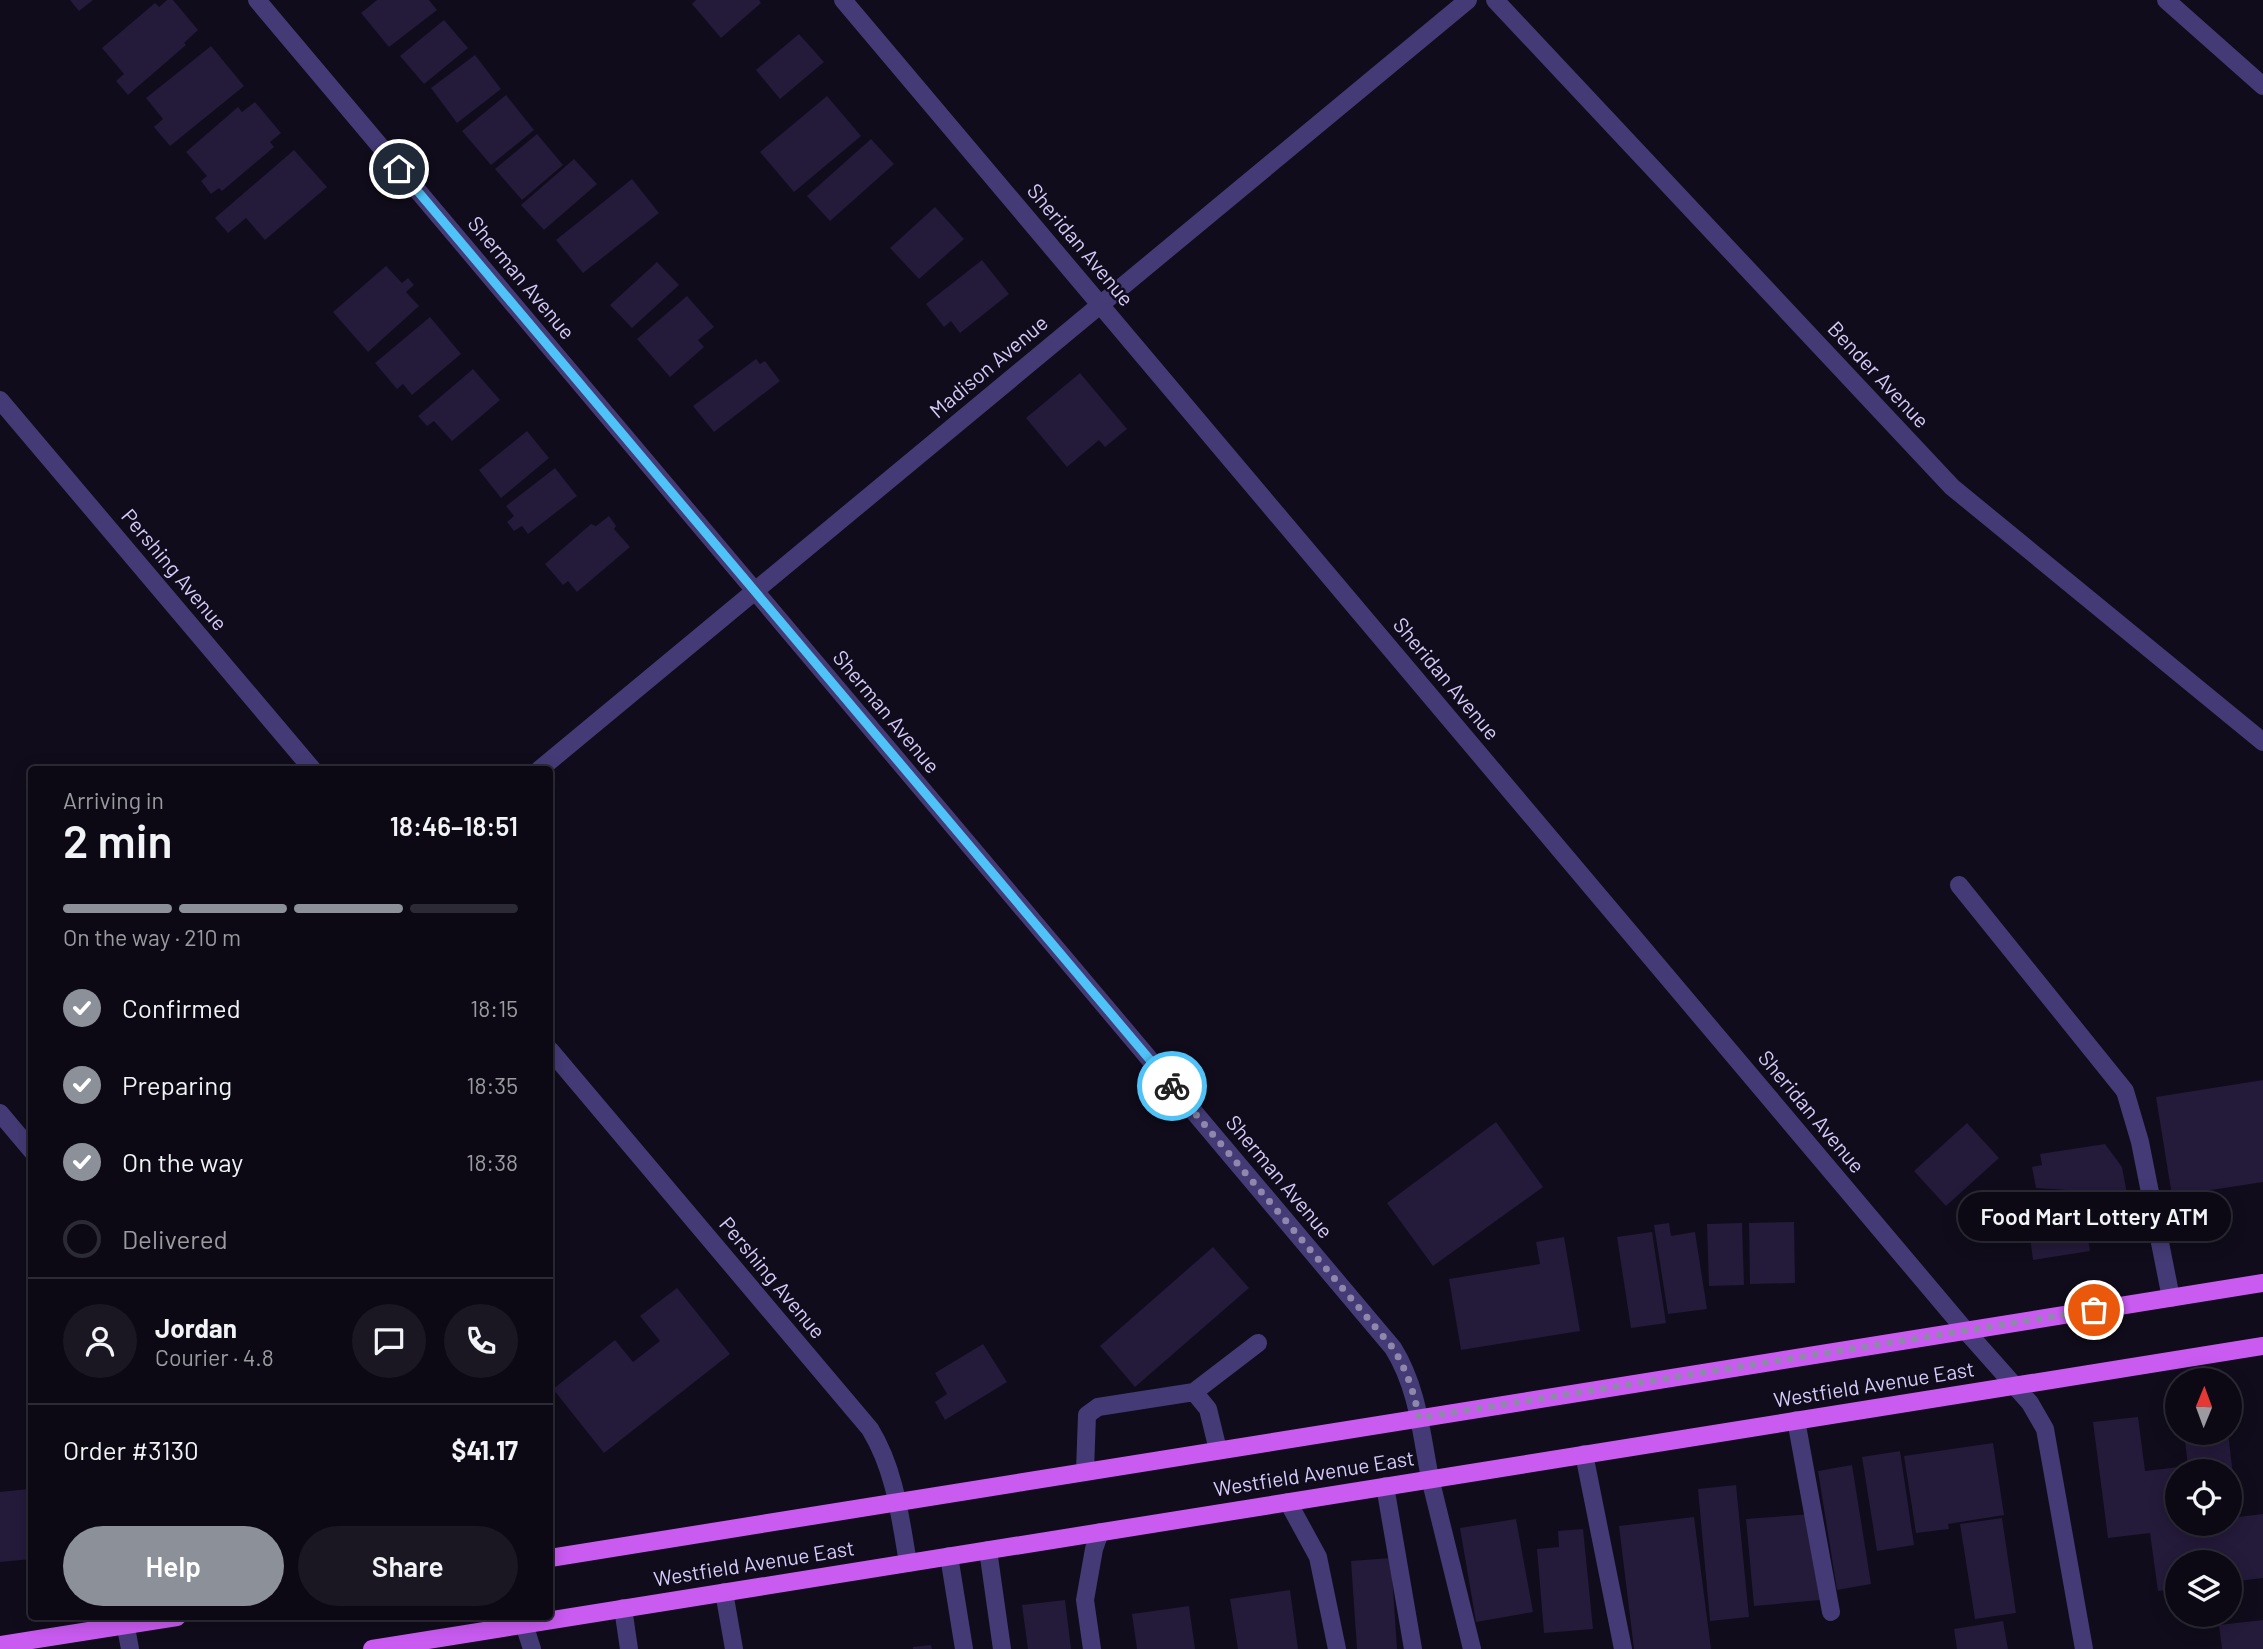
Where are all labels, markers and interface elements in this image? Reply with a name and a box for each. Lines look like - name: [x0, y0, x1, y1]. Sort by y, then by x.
- pin: [369, 139, 429, 199]
- icon: home: [380, 150, 418, 188]
- street label: Sheridan Avenue: [1023, 178, 1140, 310]
- street label: Sherman Avenue: [464, 211, 581, 344]
- street label: Madison Avenue: [924, 309, 1052, 422]
- street label: Bender Avenue: [1823, 315, 1935, 433]
- street label: Pershing Avenue: [117, 503, 233, 635]
- street label: Sheridan Avenue: [1389, 612, 1506, 744]
- street label: Sherman Avenue: [829, 645, 946, 778]
- text: Arriving in: [63, 786, 164, 814]
- text: 18:46–18:51: [390, 810, 518, 841]
- text: 2 min: [63, 812, 172, 867]
- text: On the way · 210 m: [63, 923, 241, 951]
- icon: check: [63, 989, 101, 1027]
- text: Confirmed: [122, 992, 241, 1023]
- text: 18:15: [470, 994, 518, 1022]
- street label: Sheridan Avenue: [1754, 1045, 1871, 1177]
- courier: [1137, 1051, 1207, 1121]
- icon: check: [63, 1066, 101, 1104]
- icon: bike: [1153, 1067, 1191, 1105]
- text: Preparing: [122, 1069, 232, 1100]
- text: 18:35: [467, 1071, 518, 1099]
- street label: Sherman Avenue: [1222, 1110, 1339, 1243]
- icon: check: [63, 1143, 101, 1181]
- text: On the way: [122, 1146, 243, 1177]
- text: 18:38: [466, 1148, 518, 1176]
- callout: Food Mart Lottery ATM: [1958, 1191, 2230, 1240]
- text: Food Mart Lottery ATM: [1980, 1202, 2209, 1230]
- street label: Pershing Avenue: [715, 1211, 831, 1343]
- text: Delivered: [122, 1223, 228, 1254]
- pin: [2064, 1280, 2124, 1340]
- icon: bag: [2075, 1291, 2113, 1329]
- button: person: [63, 1304, 137, 1378]
- button: chat: [352, 1304, 426, 1378]
- button: phone: [444, 1304, 518, 1378]
- text: Jordan: [155, 1312, 237, 1343]
- text: Courier · 4.8: [155, 1343, 274, 1371]
- street label: Westfield Avenue East: [1772, 1355, 1976, 1412]
- north arrow: [2165, 1368, 2242, 1446]
- map controls: [2165, 1368, 2242, 1627]
- text: Order #3130: [63, 1434, 199, 1465]
- text: $41.17: [452, 1434, 518, 1465]
- street label: Westfield Avenue East: [1212, 1444, 1416, 1501]
- button: locate: [2165, 1459, 2242, 1536]
- button: Help: [63, 1526, 284, 1606]
- button: Share: [298, 1526, 518, 1606]
- street label: Westfield Avenue East: [652, 1534, 856, 1591]
- button: layers: [2165, 1550, 2242, 1627]

